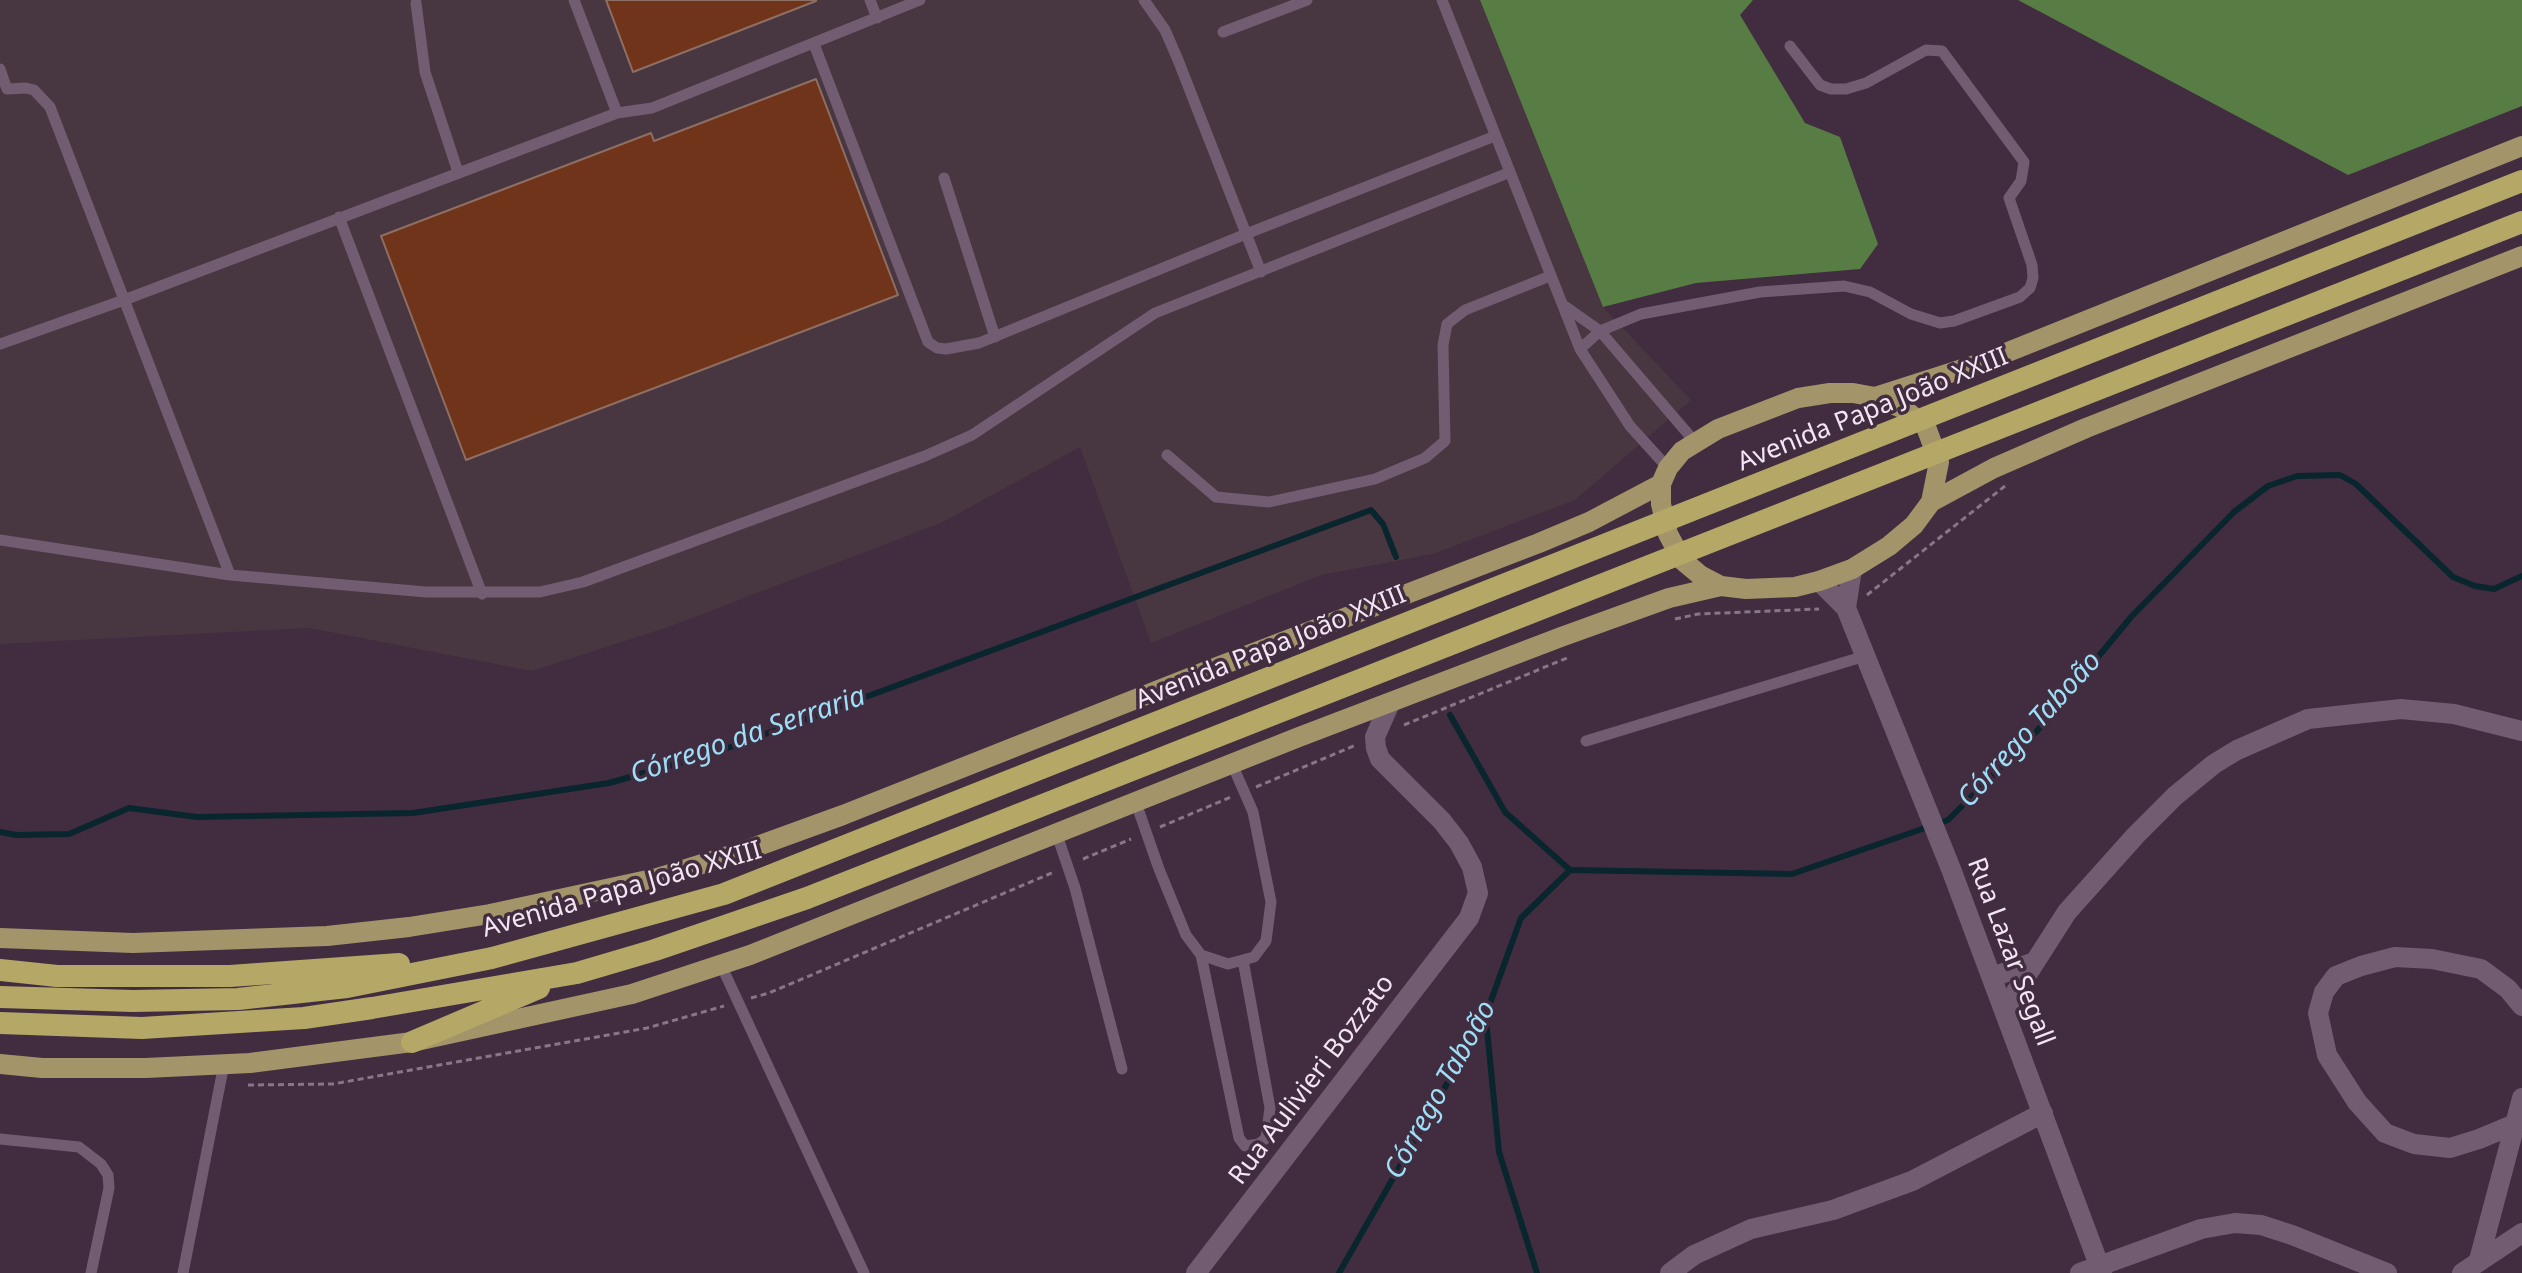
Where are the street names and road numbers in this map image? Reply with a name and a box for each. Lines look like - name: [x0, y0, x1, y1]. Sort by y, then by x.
- street label: Avenida Papa João XXIII: [1733, 341, 2013, 479]
- street label: Avenida Papa João XXIII: [1131, 579, 1411, 717]
- street label: Avenida Papa João XXIII: [479, 835, 765, 945]
- street label: Rua Lazar Segall: [1960, 854, 2060, 1050]
- street label: Rua Aulivieri Bozzato: [1223, 969, 1401, 1191]

